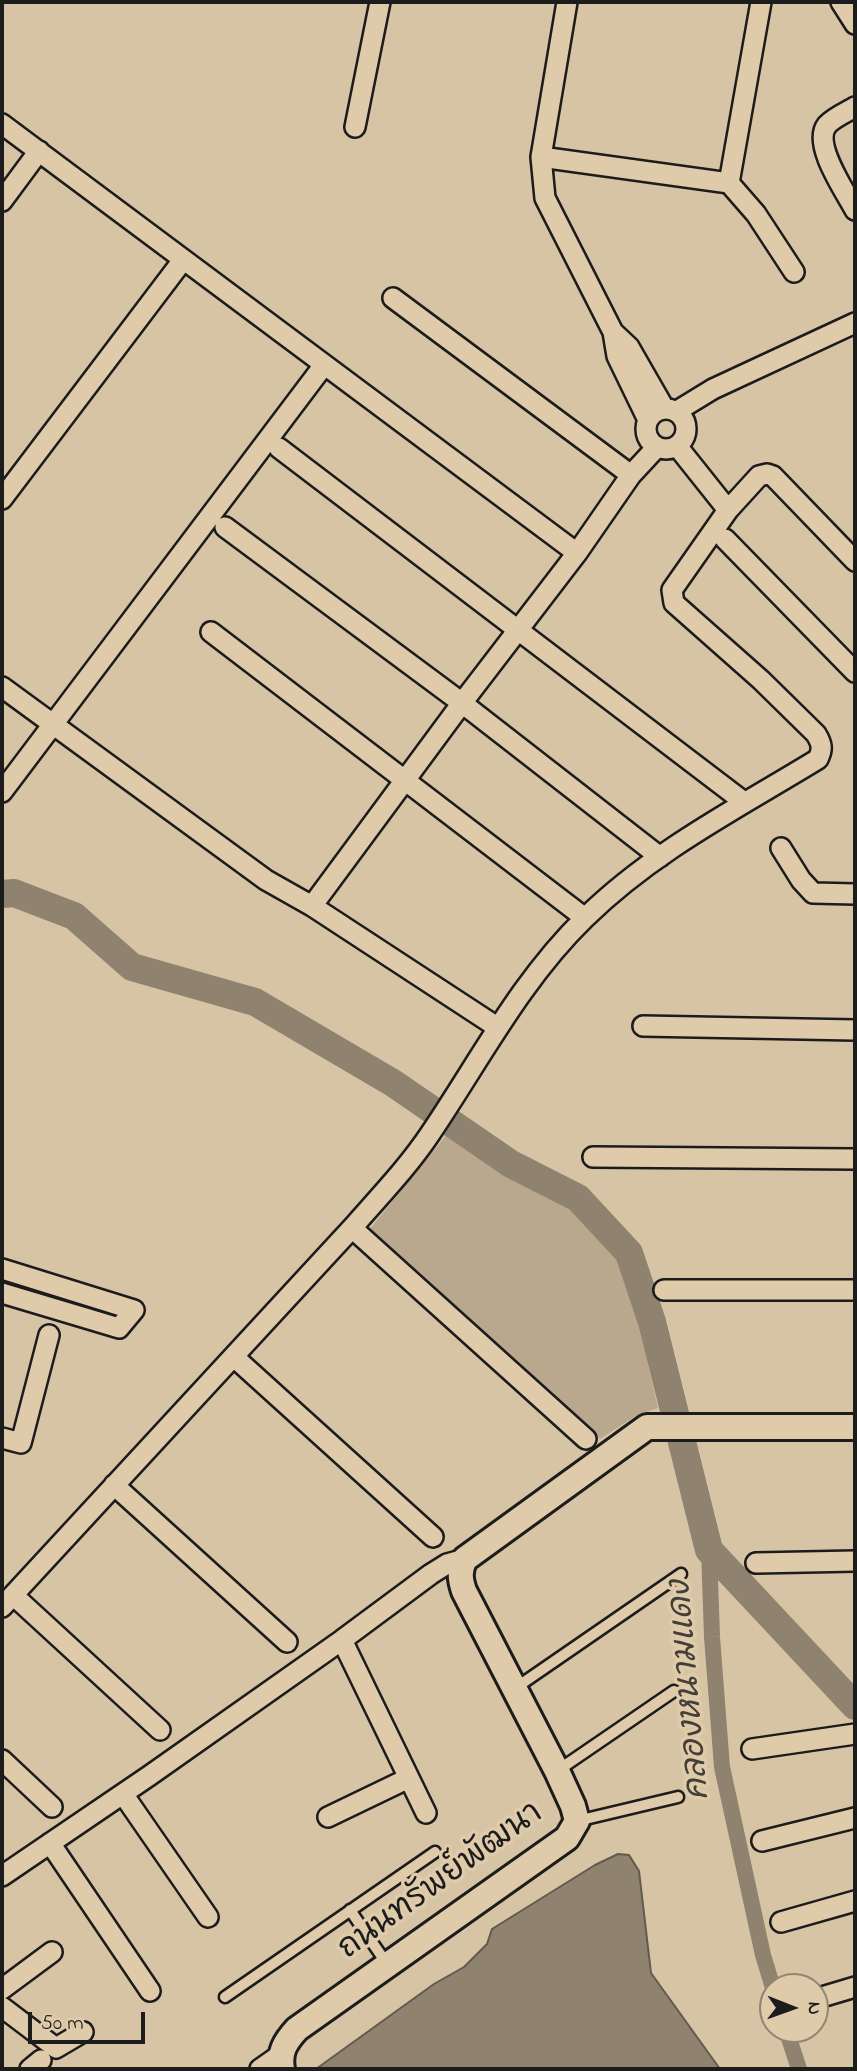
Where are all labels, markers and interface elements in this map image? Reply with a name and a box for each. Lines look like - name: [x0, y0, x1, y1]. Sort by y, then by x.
- water label: คลองหนามแดง: [663, 1578, 721, 1802]
- street label: ถนนทรัพย์พัฒนา: [332, 1796, 552, 1970]
- north arrow: [759, 1973, 829, 2043]
- scale bar: [32, 1997, 149, 2041]
- text: N: [800, 2002, 827, 2015]
- text: 50 m: [41, 2009, 84, 2039]

